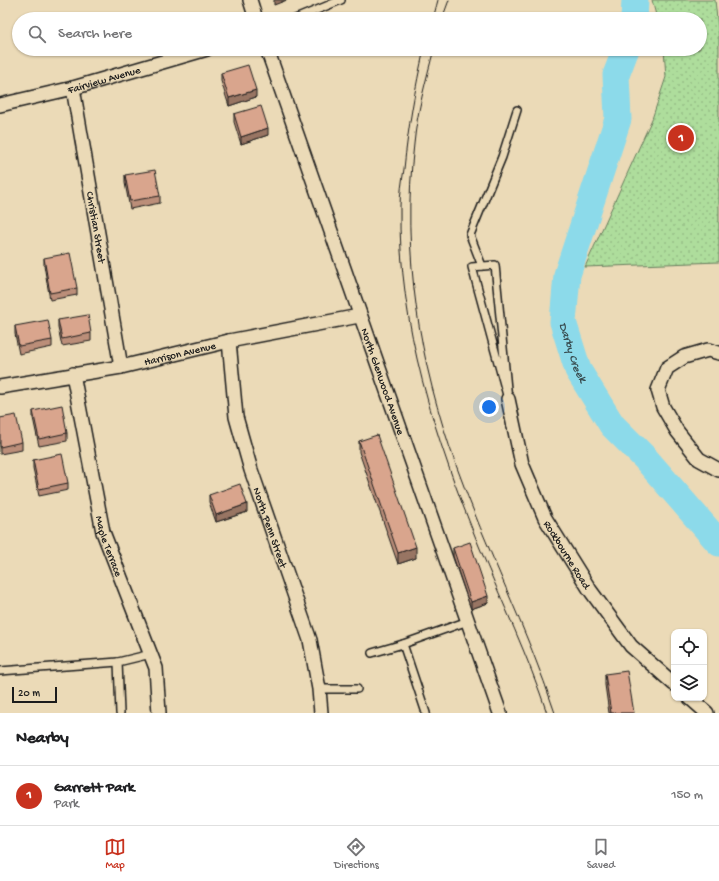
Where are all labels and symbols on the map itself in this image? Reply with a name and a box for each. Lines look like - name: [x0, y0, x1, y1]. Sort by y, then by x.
- street label: Fairview Avenue: [66, 65, 142, 97]
- pin: 1: [668, 123, 694, 153]
- street label: Christian Street: [83, 191, 107, 266]
- water label: Darby Creek: [555, 321, 590, 387]
- street label: North Glenwood Avenue: [357, 327, 406, 437]
- street label: Harrison Avenue: [143, 340, 218, 369]
- your location: [479, 397, 499, 417]
- street label: North Penn Street: [250, 486, 289, 571]
- street label: Maple Terrace: [92, 515, 124, 579]
- street label: Rockbourne Road: [540, 519, 593, 593]
- scale bar: [12, 685, 57, 704]

